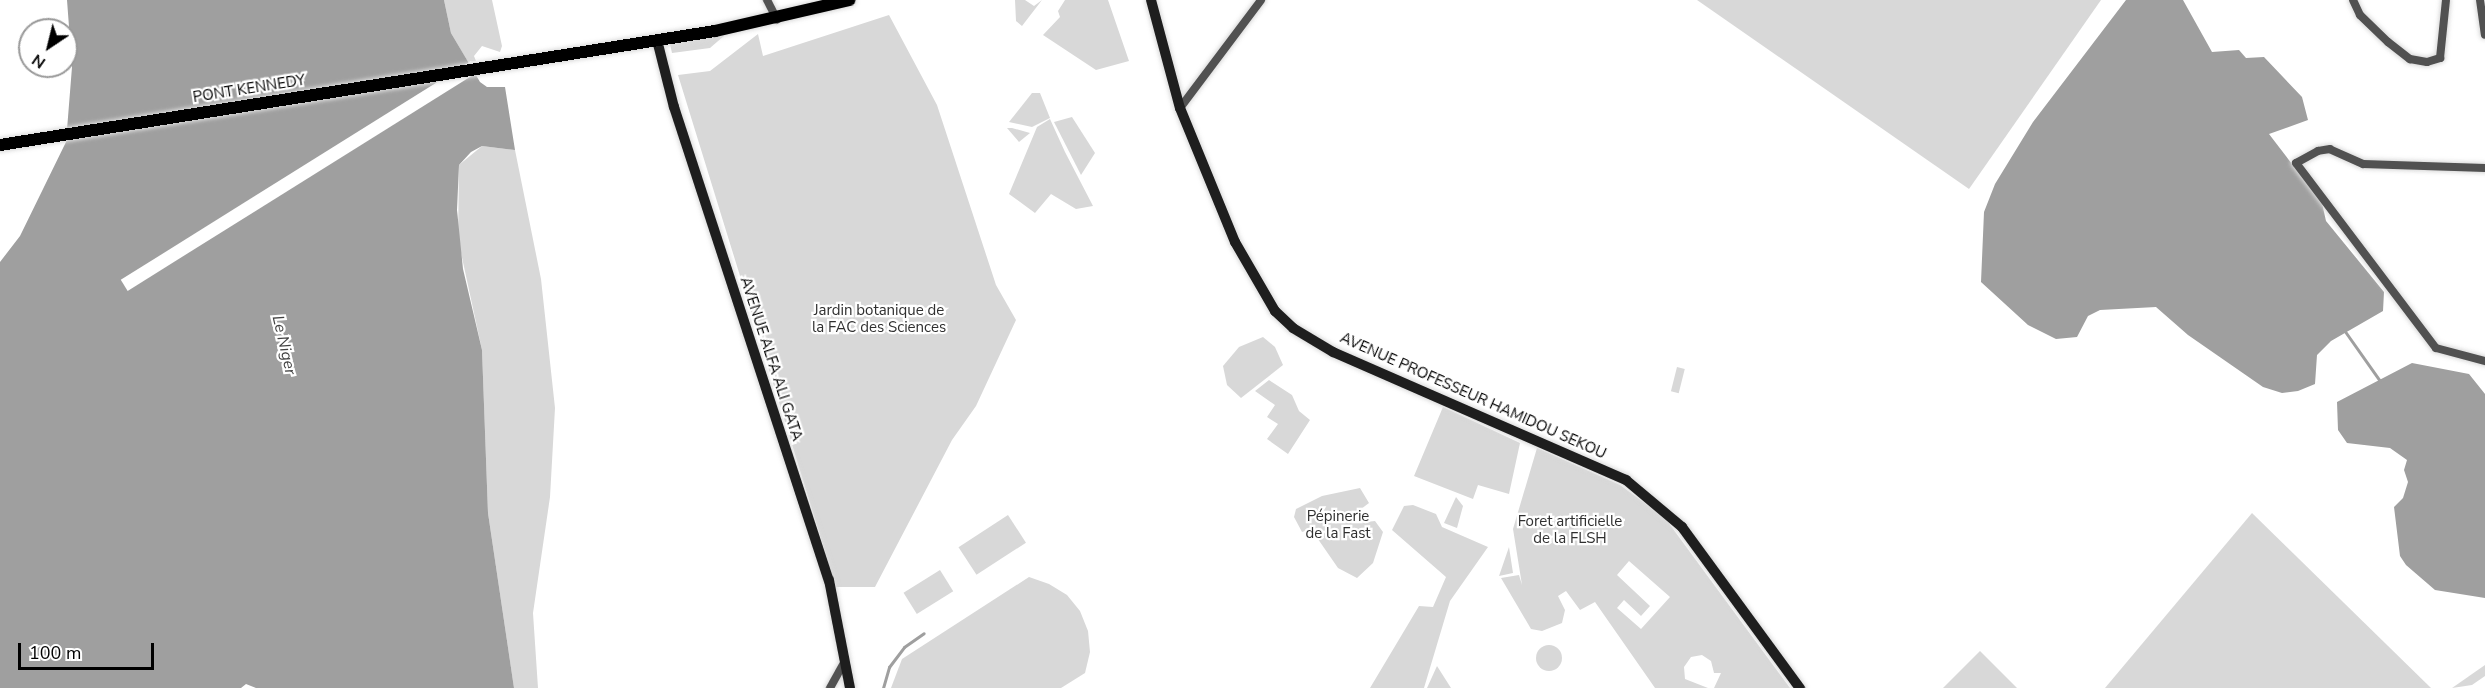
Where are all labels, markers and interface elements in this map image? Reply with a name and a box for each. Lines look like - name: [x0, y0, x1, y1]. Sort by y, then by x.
- north arrow: [18, 18, 78, 78]
- text: N: [28, 49, 50, 74]
- street label: PONT KENNEDY: [192, 71, 306, 107]
- street label: AVENUE ALFA ALI GATA: [736, 275, 806, 443]
- park label: Jardin botanique de la FAC des Sciences: [812, 301, 946, 336]
- water label: Le Niger: [268, 313, 300, 377]
- street label: AVENUE PROFESSEUR HAMIDOU SEKOU: [1337, 329, 1609, 463]
- park label: Pépinerie de la Fast: [1305, 507, 1371, 542]
- park label: Foret artificielle de la FLSH: [1518, 512, 1622, 547]
- scale bar: [21, 631, 158, 669]
- text: 100 m: [29, 641, 81, 665]

